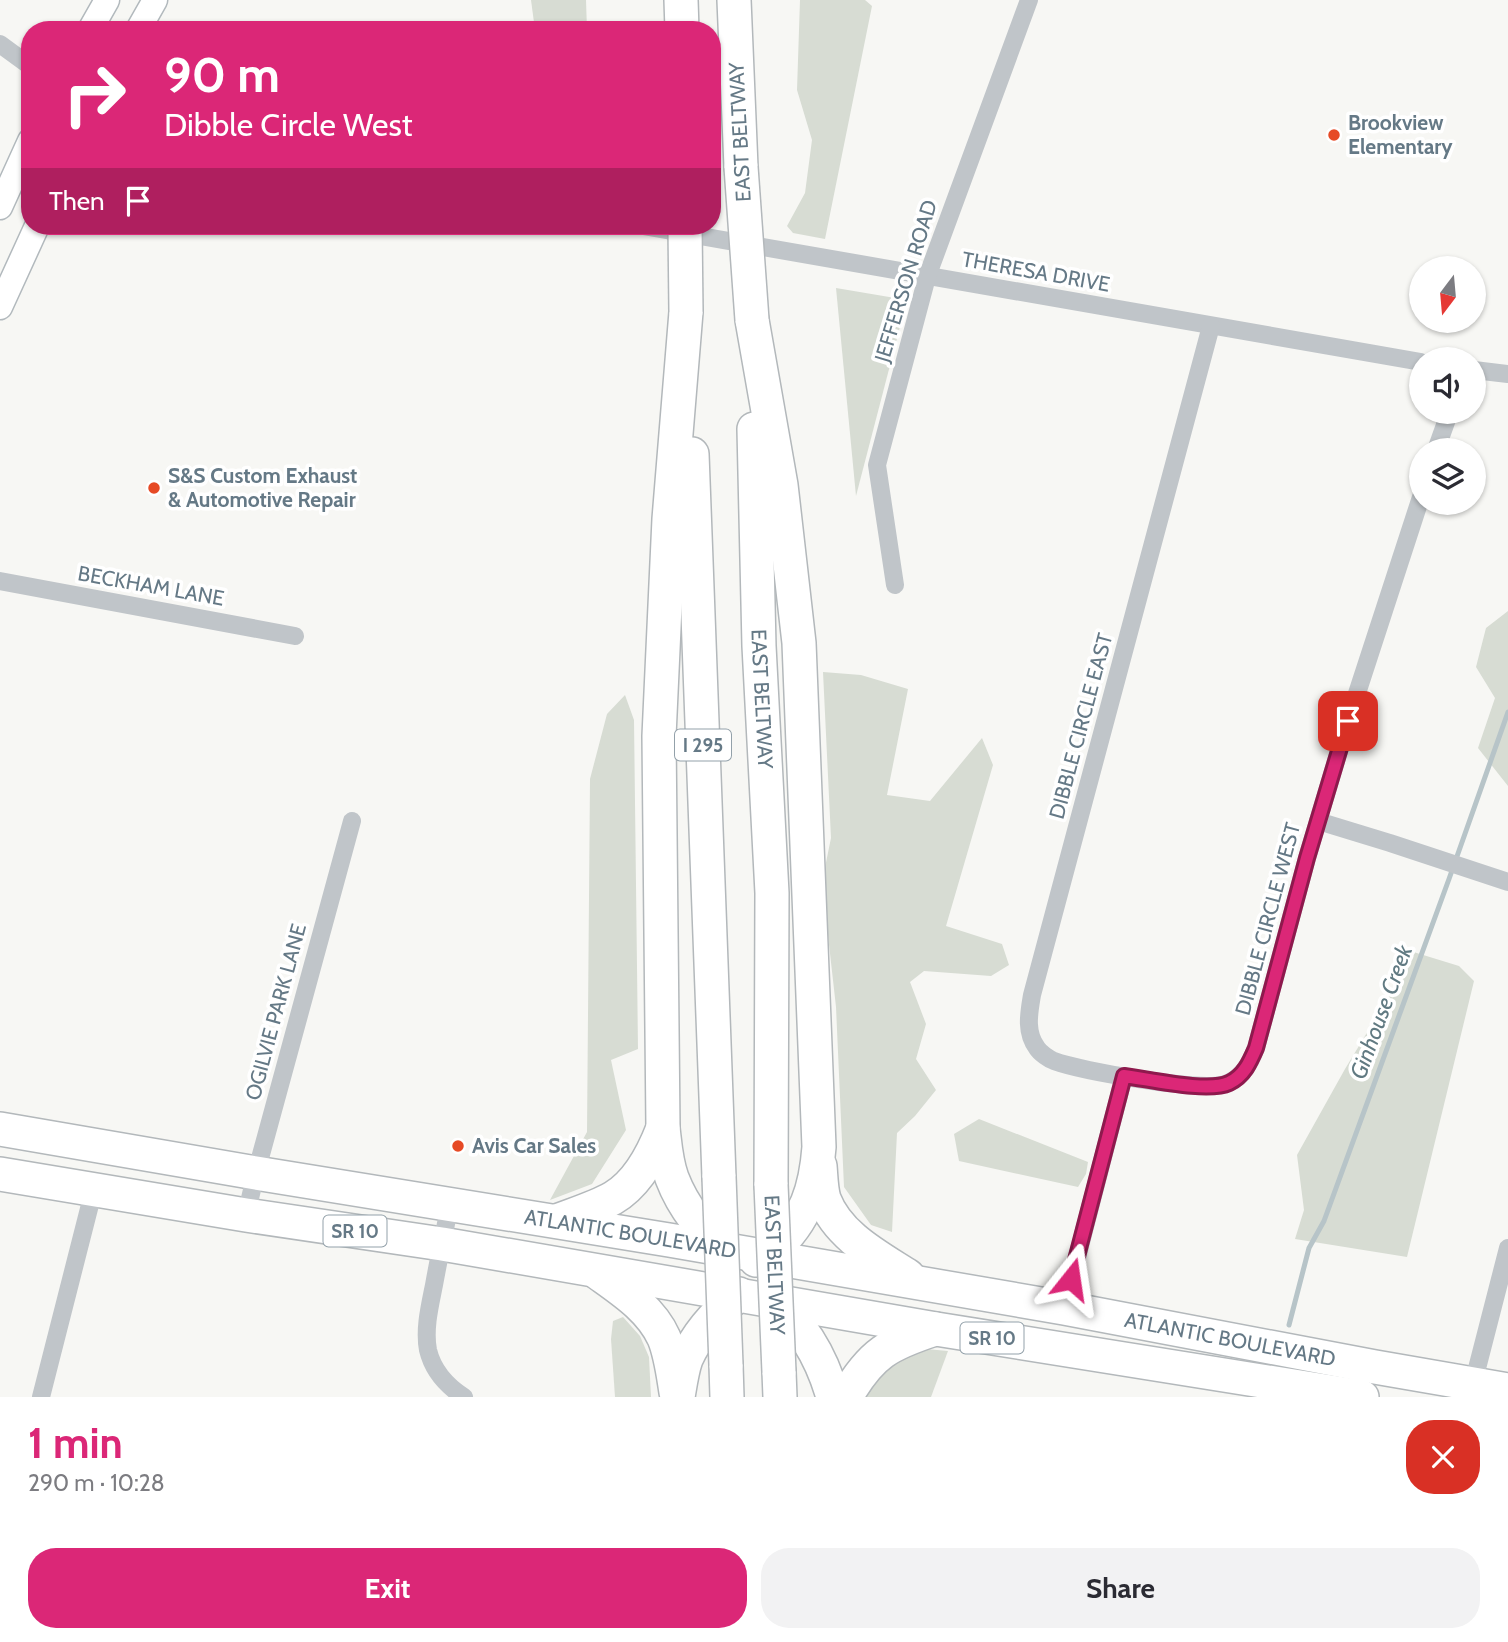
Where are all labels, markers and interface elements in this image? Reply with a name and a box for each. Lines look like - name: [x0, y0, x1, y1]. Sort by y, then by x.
- text: 90 m: [164, 45, 280, 104]
- icon: right: [49, 49, 140, 140]
- street label: EAST BELTWAY: [723, 60, 756, 202]
- text: Dibble Circle West: [164, 105, 412, 144]
- place label: Brookview Elementary: [1348, 110, 1453, 159]
- marker: Brookview Elementary: [1326, 127, 1342, 143]
- icon: arrive: [119, 182, 157, 220]
- text: Then: [49, 185, 105, 217]
- street label: JEFFERSON ROAD: [869, 197, 942, 366]
- street label: THERESA DRIVE: [960, 246, 1112, 297]
- north arrow: [1409, 256, 1486, 332]
- map controls: [1409, 256, 1486, 515]
- button: sound: [1409, 347, 1486, 424]
- button: layers: [1409, 438, 1486, 515]
- place label: S&S Custom Exhaust & Automotive Repair: [168, 463, 357, 512]
- marker: S&S Custom Exhaust & Automotive Repair: [146, 480, 162, 496]
- street label: BECKHAM LANE: [76, 560, 226, 611]
- street label: EAST BELTWAY: [747, 629, 778, 770]
- street label: DIBBLE CIRCLE EAST: [1044, 630, 1117, 822]
- pin: [1318, 691, 1378, 751]
- icon: arrive: [1329, 702, 1367, 740]
- road number: I 295: [675, 730, 731, 760]
- street label: DIBBLE CIRCLE WEST: [1230, 820, 1305, 1018]
- street label: OGILVIE PARK LANE: [240, 921, 311, 1103]
- water label: Ginhouse Creek: [1344, 940, 1419, 1083]
- place label: Avis Car Sales: [472, 1133, 596, 1158]
- marker: Avis Car Sales: [450, 1138, 466, 1154]
- street label: EAST BELTWAY: [759, 1194, 790, 1336]
- street label: ATLANTIC BOULEVARD: [523, 1204, 738, 1263]
- road number: SR 10: [324, 1216, 386, 1246]
- position arrow: [1034, 1242, 1108, 1316]
- street label: ATLANTIC BOULEVARD: [1123, 1307, 1338, 1371]
- road number: SR 10: [960, 1322, 1024, 1354]
- text: 1 min: [28, 1417, 123, 1469]
- button: close: [1406, 1420, 1480, 1494]
- text: 290 m · 10:28: [28, 1469, 165, 1497]
- button: Exit: [28, 1548, 747, 1628]
- button: Share: [761, 1548, 1480, 1628]

